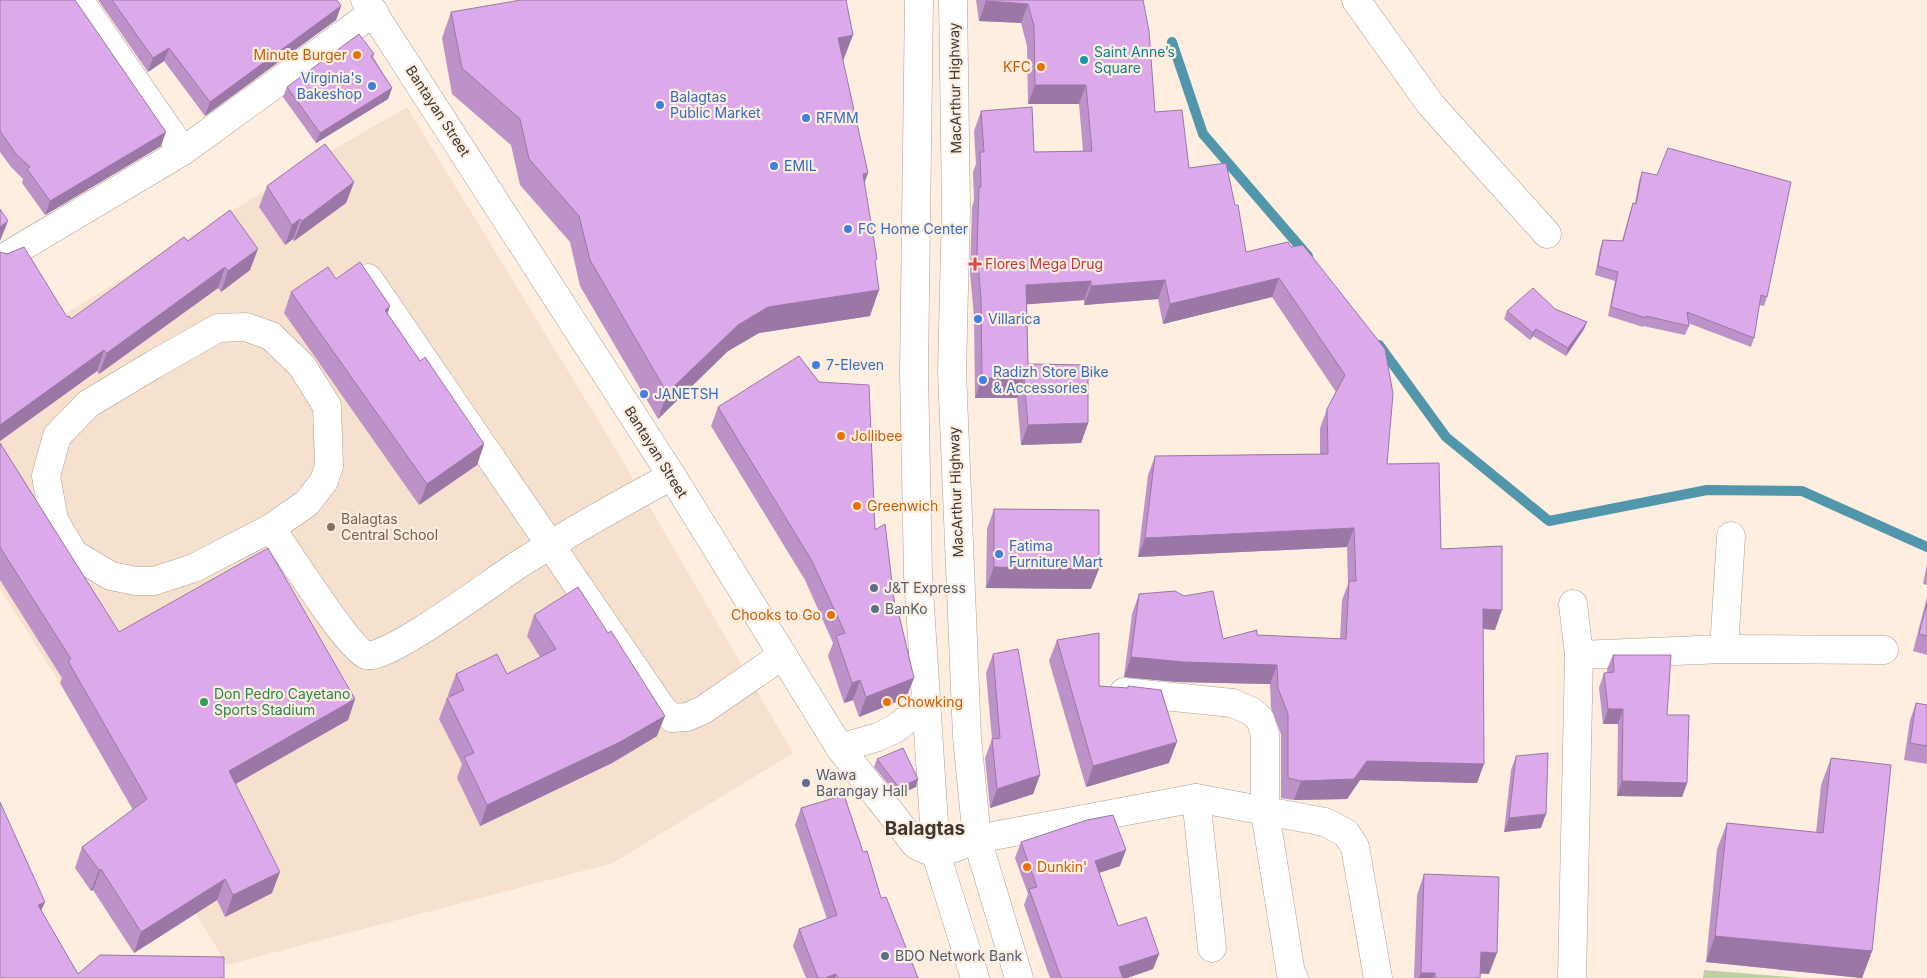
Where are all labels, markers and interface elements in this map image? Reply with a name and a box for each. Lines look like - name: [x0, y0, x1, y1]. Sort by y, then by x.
- street label: MacArthur Highway: [945, 22, 964, 154]
- place label: Saint Anne’s Square: [1094, 43, 1175, 76]
- place label: Minute Burger: [253, 46, 347, 63]
- marker: Minute Burger: [351, 49, 363, 61]
- marker: Saint Anne’s Square: [1078, 54, 1090, 66]
- place label: KFC: [1003, 58, 1031, 75]
- marker: KFC: [1035, 61, 1047, 73]
- street label: Bantayan Street: [403, 62, 474, 160]
- place label: Virginia's Bakeshop: [297, 69, 362, 102]
- marker: Virginia's Bakeshop: [366, 80, 378, 92]
- place label: Balagtas Public Market: [670, 88, 761, 121]
- marker: Balagtas Public Market: [654, 99, 666, 111]
- place label: RFMM: [816, 109, 859, 126]
- marker: RFMM: [800, 112, 812, 124]
- place label: EMIL: [784, 157, 817, 174]
- marker: EMIL: [768, 160, 780, 172]
- place label: FC Home Center: [858, 220, 968, 237]
- marker: FC Home Center: [842, 223, 854, 235]
- place label: Flores Mega Drug: [985, 255, 1103, 272]
- marker: Flores Mega Drug: [969, 258, 981, 270]
- place label: Villarica: [988, 310, 1041, 327]
- marker: Villarica: [972, 313, 984, 325]
- place label: 7-Eleven: [826, 356, 884, 373]
- marker: 7-Eleven: [810, 359, 822, 371]
- place label: Radizh Store Bike & Accessories: [993, 363, 1109, 396]
- marker: Radizh Store Bike & Accessories: [977, 374, 989, 386]
- place label: JANETSH: [654, 385, 719, 402]
- marker: JANETSH: [638, 388, 650, 400]
- street label: Bantayan Street: [621, 403, 692, 501]
- street label: MacArthur Highway: [945, 426, 966, 558]
- place label: Jollibee: [851, 427, 902, 444]
- marker: Jollibee: [835, 430, 847, 442]
- place label: Greenwich: [867, 497, 938, 514]
- marker: Greenwich: [851, 500, 863, 512]
- place label: Balagtas Central School: [341, 510, 438, 543]
- marker: Balagtas Central School: [325, 521, 337, 533]
- place label: Fatima Furniture Mart: [1009, 537, 1103, 570]
- marker: Fatima Furniture Mart: [993, 548, 1005, 560]
- place label: J&T Express: [884, 579, 966, 596]
- marker: J&T Express: [868, 582, 880, 594]
- place label: BanKo: [885, 600, 928, 617]
- marker: BanKo: [869, 603, 881, 615]
- place label: Chooks to Go: [731, 606, 821, 623]
- marker: Chooks to Go: [825, 609, 837, 621]
- place label: Don Pedro Cayetano Sports Stadium: [214, 685, 351, 718]
- place label: Chowking: [897, 693, 963, 710]
- marker: Don Pedro Cayetano Sports Stadium: [198, 696, 210, 708]
- marker: Chowking: [881, 696, 893, 708]
- place label: Wawa Barangay Hall: [816, 766, 908, 799]
- marker: Wawa Barangay Hall: [800, 777, 812, 789]
- district label: Balagtas: [885, 817, 965, 840]
- place label: Dunkin': [1037, 858, 1087, 875]
- marker: Dunkin': [1021, 861, 1033, 873]
- place label: BDO Network Bank: [895, 947, 1022, 964]
- marker: BDO Network Bank: [879, 950, 891, 962]

